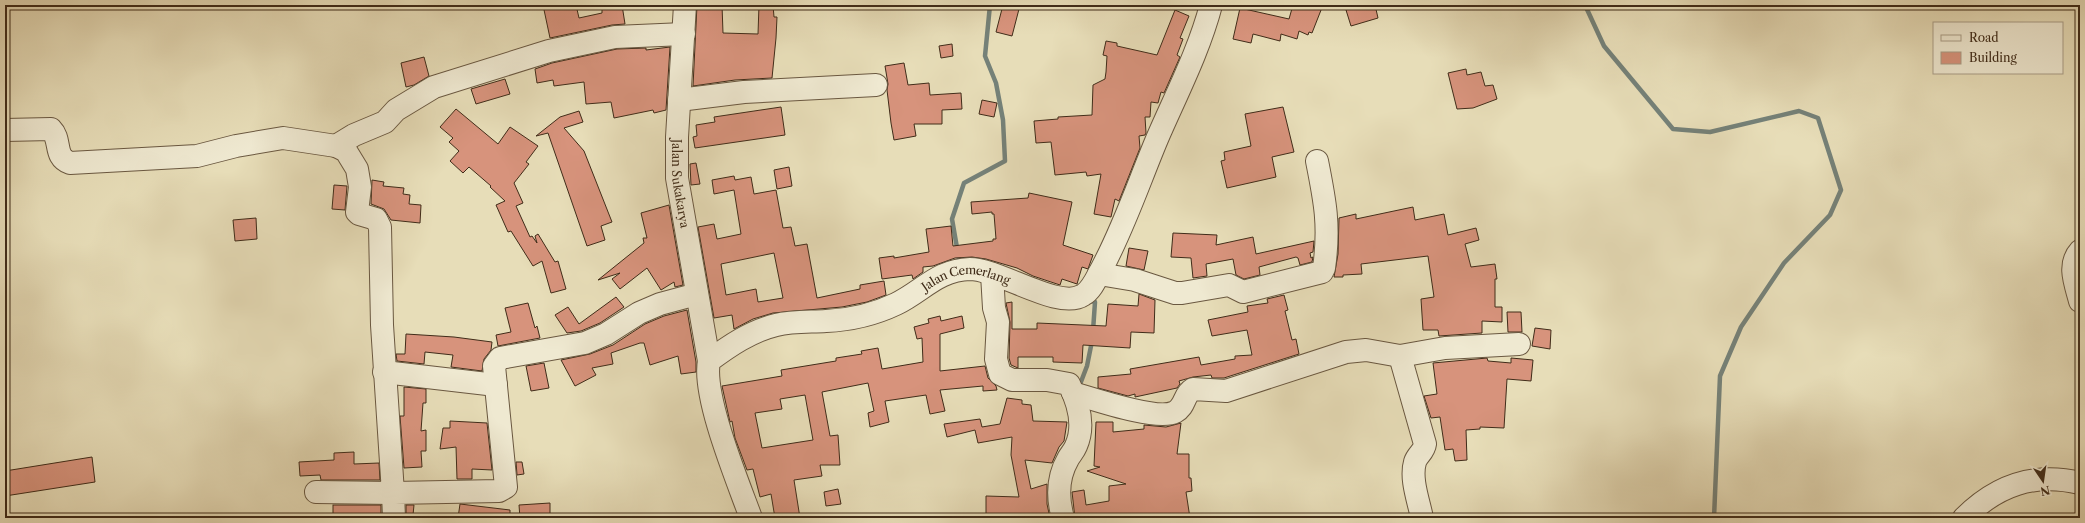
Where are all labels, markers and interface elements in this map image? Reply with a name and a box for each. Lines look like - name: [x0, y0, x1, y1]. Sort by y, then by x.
- legend: [1933, 22, 2063, 74]
- text: Road: [1969, 30, 1999, 45]
- text: Building: [1969, 50, 2017, 65]
- street label: Jalan Sukakarya: [669, 137, 693, 230]
- street label: Jalan Cemerlang: [917, 261, 1013, 295]
- north arrow: [2023, 461, 2063, 501]
- text: N: [2039, 483, 2051, 499]

